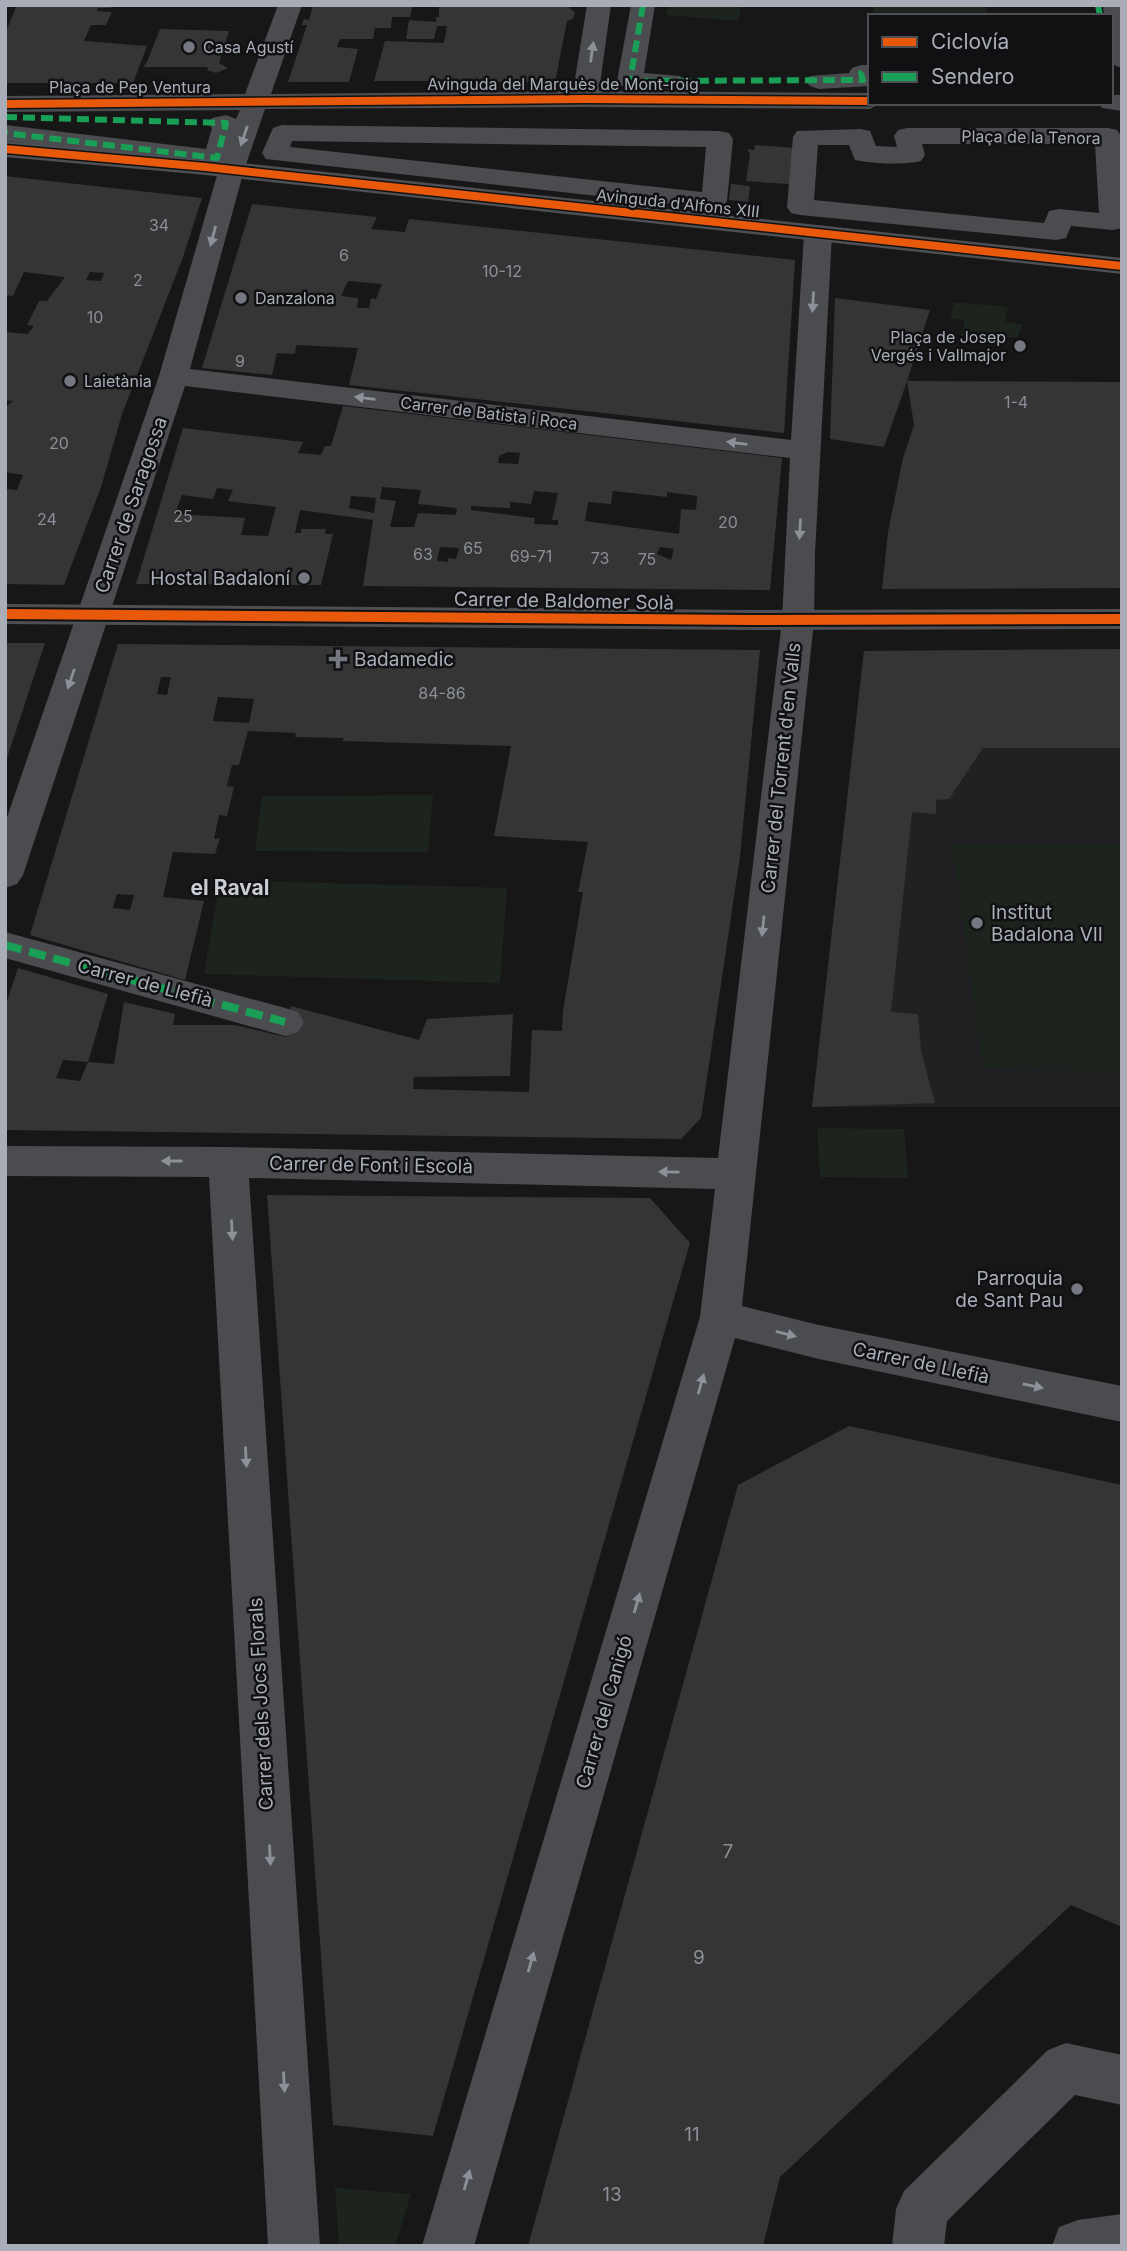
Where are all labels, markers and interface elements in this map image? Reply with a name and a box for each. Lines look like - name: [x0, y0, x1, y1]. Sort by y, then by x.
- legend: [868, 14, 1113, 105]
- text: Ciclovía: [931, 29, 1009, 54]
- place label: Casa Agustí: [203, 37, 294, 57]
- marker: Casa Agustí: [181, 39, 197, 55]
- one-way arrow: [587, 41, 598, 63]
- text: Sendero: [931, 64, 1014, 89]
- street label: Avinguda del Marquès de Mont-roig: [427, 74, 699, 94]
- street label: Plaça de Pep Ventura: [49, 77, 211, 97]
- one-way arrow: [238, 126, 249, 147]
- street label: Plaça de la Tenora: [961, 126, 1101, 148]
- street label: Avinguda d'Alfons XIII: [595, 184, 761, 222]
- house number: 34: [149, 215, 169, 235]
- one-way arrow: [207, 225, 218, 247]
- house number: 6: [339, 245, 349, 265]
- house number: 10-12: [482, 261, 522, 281]
- house number: 2: [133, 270, 143, 290]
- place label: Danzalona: [255, 288, 335, 308]
- marker: Danzalona: [233, 290, 249, 306]
- one-way arrow: [807, 292, 818, 314]
- house number: 10: [87, 307, 103, 327]
- place label: Plaça de Josep Vergés i Vallmajor: [871, 327, 1006, 365]
- marker: Plaça de Josep Vergés i Vallmajor: [1012, 338, 1028, 354]
- house number: 9: [235, 351, 245, 371]
- place label: Laietània: [84, 371, 152, 391]
- marker: Laietània: [62, 373, 78, 389]
- street label: Carrer de Batista i Roca: [399, 392, 579, 434]
- house number: 1-4: [1004, 392, 1028, 412]
- one-way arrow: [354, 393, 376, 404]
- street label: Carrer de Saragossa: [90, 414, 172, 596]
- house number: 20: [49, 433, 69, 453]
- one-way arrow: [726, 437, 748, 448]
- house number: 25: [173, 506, 193, 526]
- house number: 24: [37, 509, 57, 529]
- house number: 20: [718, 512, 738, 532]
- one-way arrow: [795, 519, 806, 541]
- house number: 65: [463, 538, 483, 558]
- house number: 63: [413, 544, 433, 564]
- house number: 69-71: [510, 546, 552, 566]
- house number: 73: [591, 548, 609, 568]
- house number: 75: [638, 549, 656, 569]
- place label: Hostal Badaloní: [150, 567, 290, 590]
- marker: Hostal Badaloní: [296, 570, 312, 586]
- street label: Carrer de Baldomer Solà: [454, 588, 674, 614]
- street label: Carrer del Torrent d'en Valls: [756, 641, 806, 895]
- place label: Badamedic: [354, 648, 454, 671]
- marker: Badamedic: [328, 649, 348, 669]
- one-way arrow: [66, 669, 76, 690]
- house number: 84-86: [418, 683, 466, 703]
- district label: el Raval: [191, 875, 269, 900]
- place label: Institut Badalona VII: [991, 901, 1103, 946]
- marker: Institut Badalona VII: [969, 915, 985, 931]
- one-way arrow: [758, 916, 769, 938]
- street label: Carrer de Llefià: [75, 954, 215, 1012]
- street label: Carrer de Font i Escolà: [269, 1152, 473, 1178]
- one-way arrow: [161, 1155, 183, 1167]
- one-way arrow: [658, 1166, 680, 1178]
- one-way arrow: [227, 1219, 238, 1241]
- place label: Parroquia de Sant Pau: [955, 1267, 1063, 1312]
- marker: Parroquia de Sant Pau: [1069, 1281, 1085, 1297]
- one-way arrow: [776, 1329, 798, 1340]
- street label: Carrer de Llefià: [851, 1337, 991, 1389]
- one-way arrow: [696, 1373, 706, 1394]
- one-way arrow: [1022, 1380, 1044, 1391]
- one-way arrow: [240, 1446, 251, 1468]
- one-way arrow: [632, 1592, 642, 1613]
- street label: Carrer dels Jocs Florals: [244, 1597, 278, 1811]
- street label: Carrer del Canigó: [571, 1633, 637, 1791]
- house number: 7: [723, 1840, 733, 1863]
- one-way arrow: [265, 1844, 276, 1866]
- house number: 9: [693, 1946, 705, 1969]
- one-way arrow: [527, 1951, 537, 1972]
- one-way arrow: [279, 2071, 290, 2093]
- house number: 11: [684, 2123, 700, 2146]
- one-way arrow: [463, 2169, 473, 2190]
- house number: 13: [602, 2183, 622, 2206]

